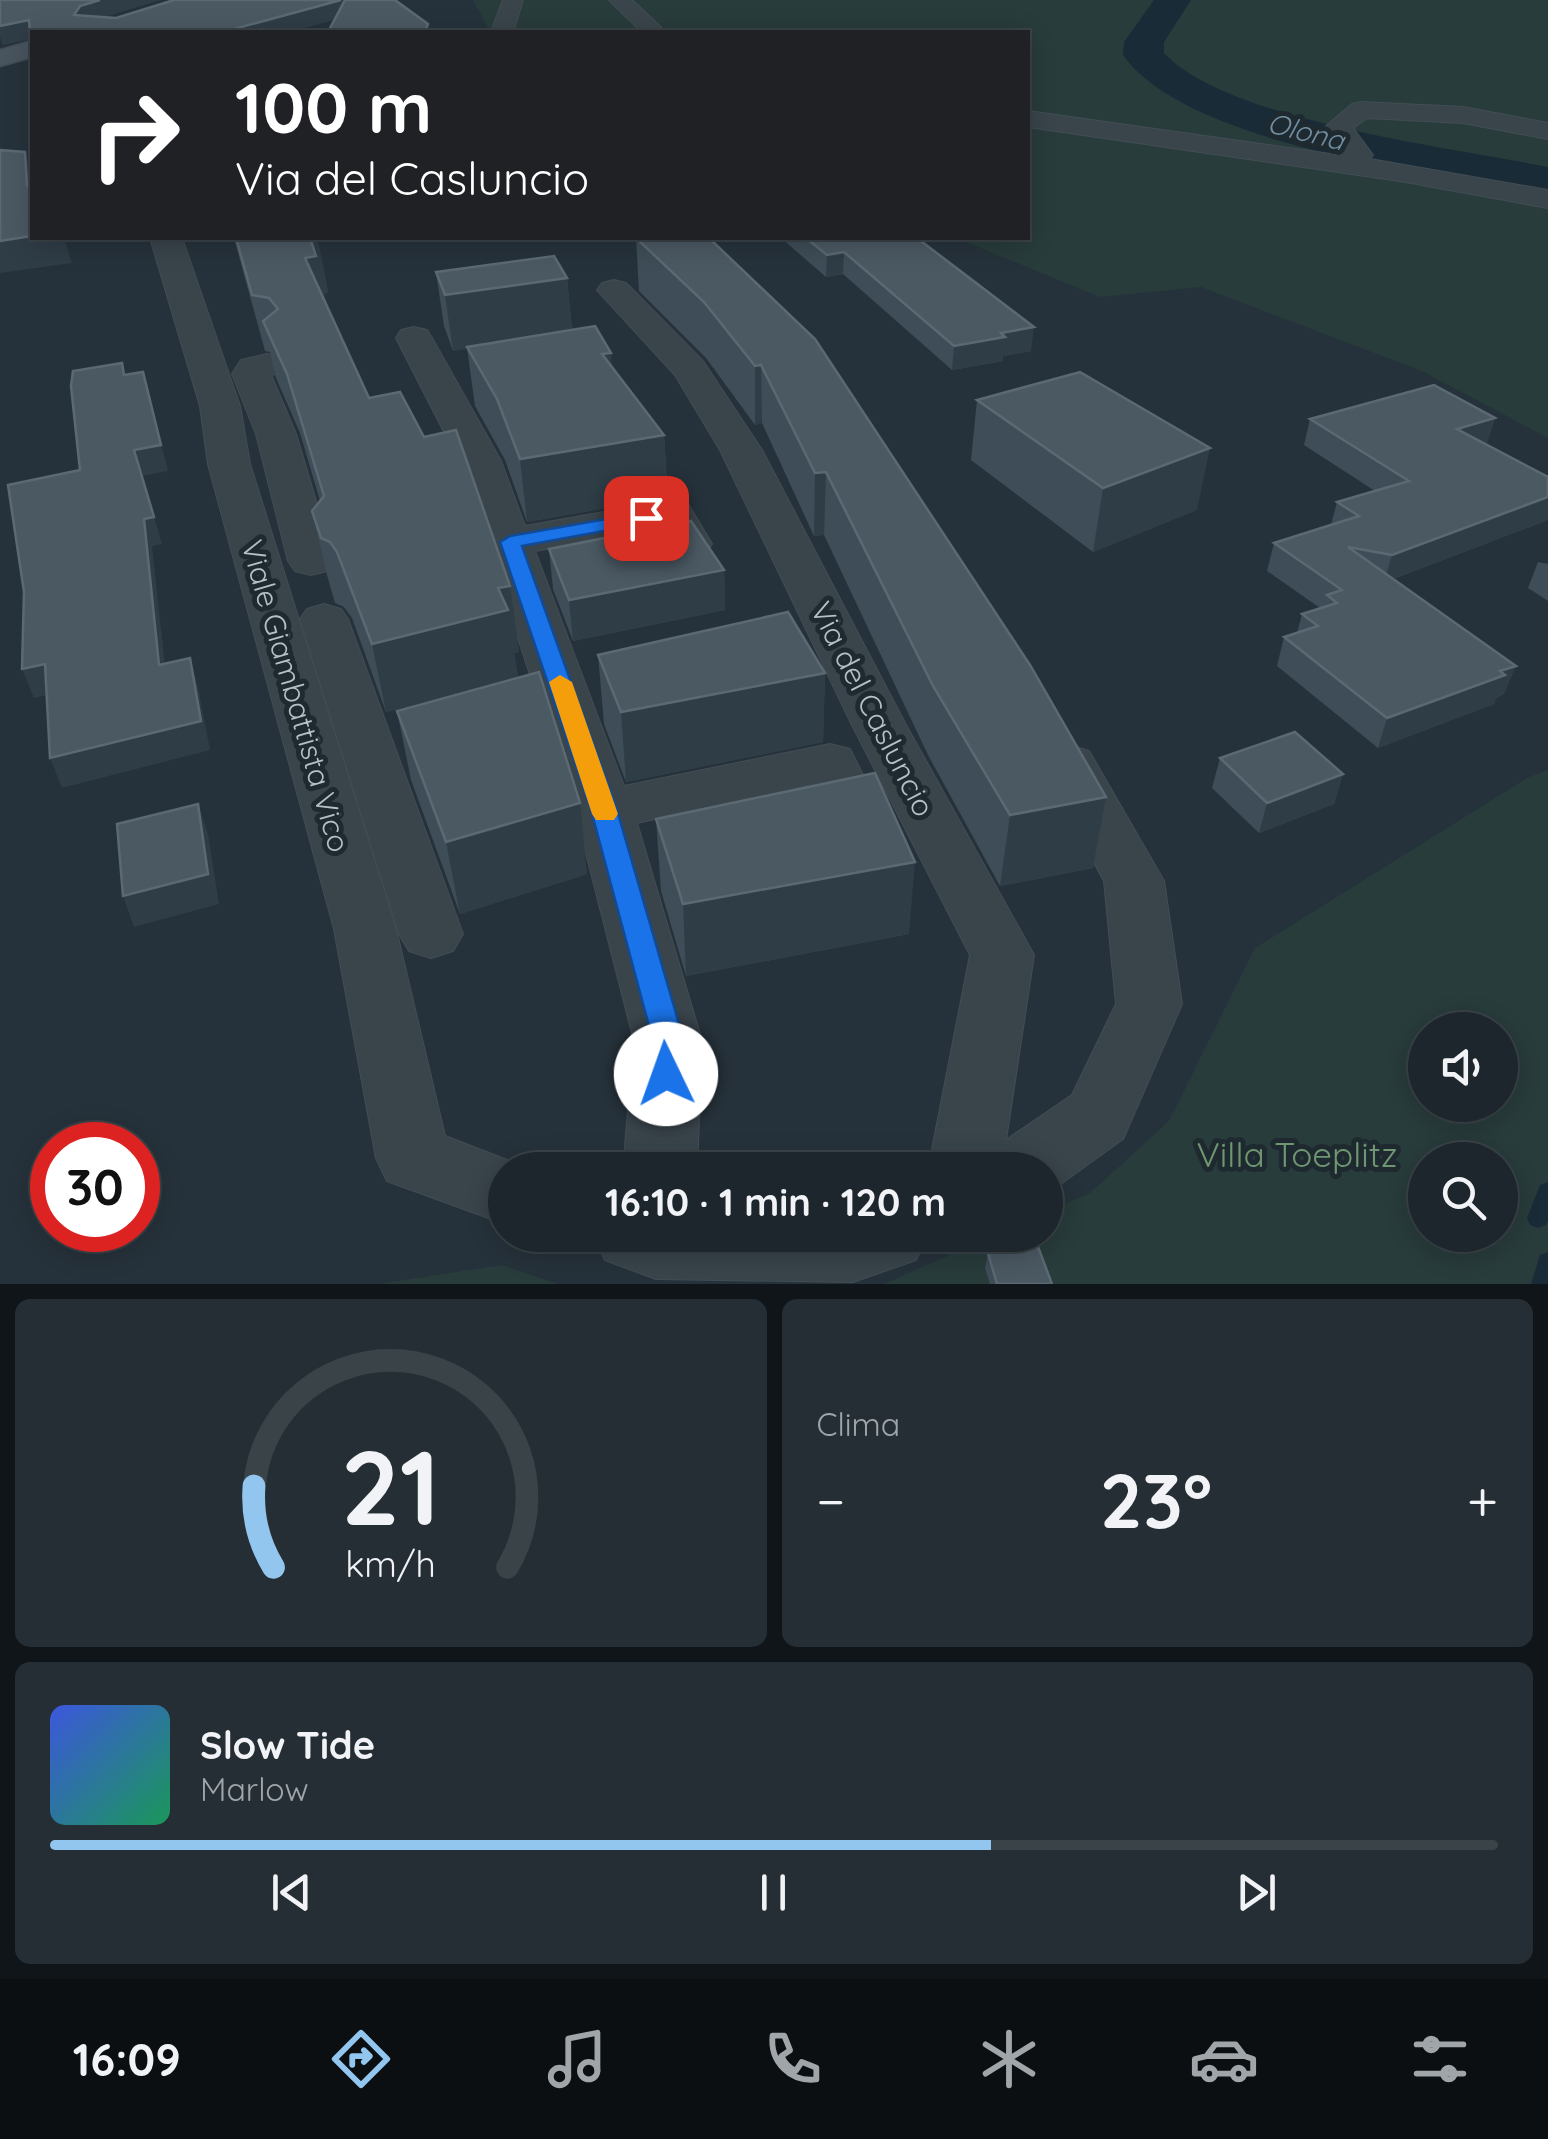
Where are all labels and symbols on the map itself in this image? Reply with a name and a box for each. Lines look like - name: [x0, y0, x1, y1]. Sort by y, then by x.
- water label: Olona: [1264, 105, 1350, 158]
- pin: [604, 476, 689, 561]
- street label: Viale Giambattista Vico: [233, 536, 359, 856]
- street label: Via del Casluncio: [802, 595, 944, 823]
- position arrow: [614, 1022, 718, 1126]
- speed limit sign: 30: [30, 1122, 160, 1252]
- park label: Villa Toeplitz: [1197, 1132, 1397, 1176]

